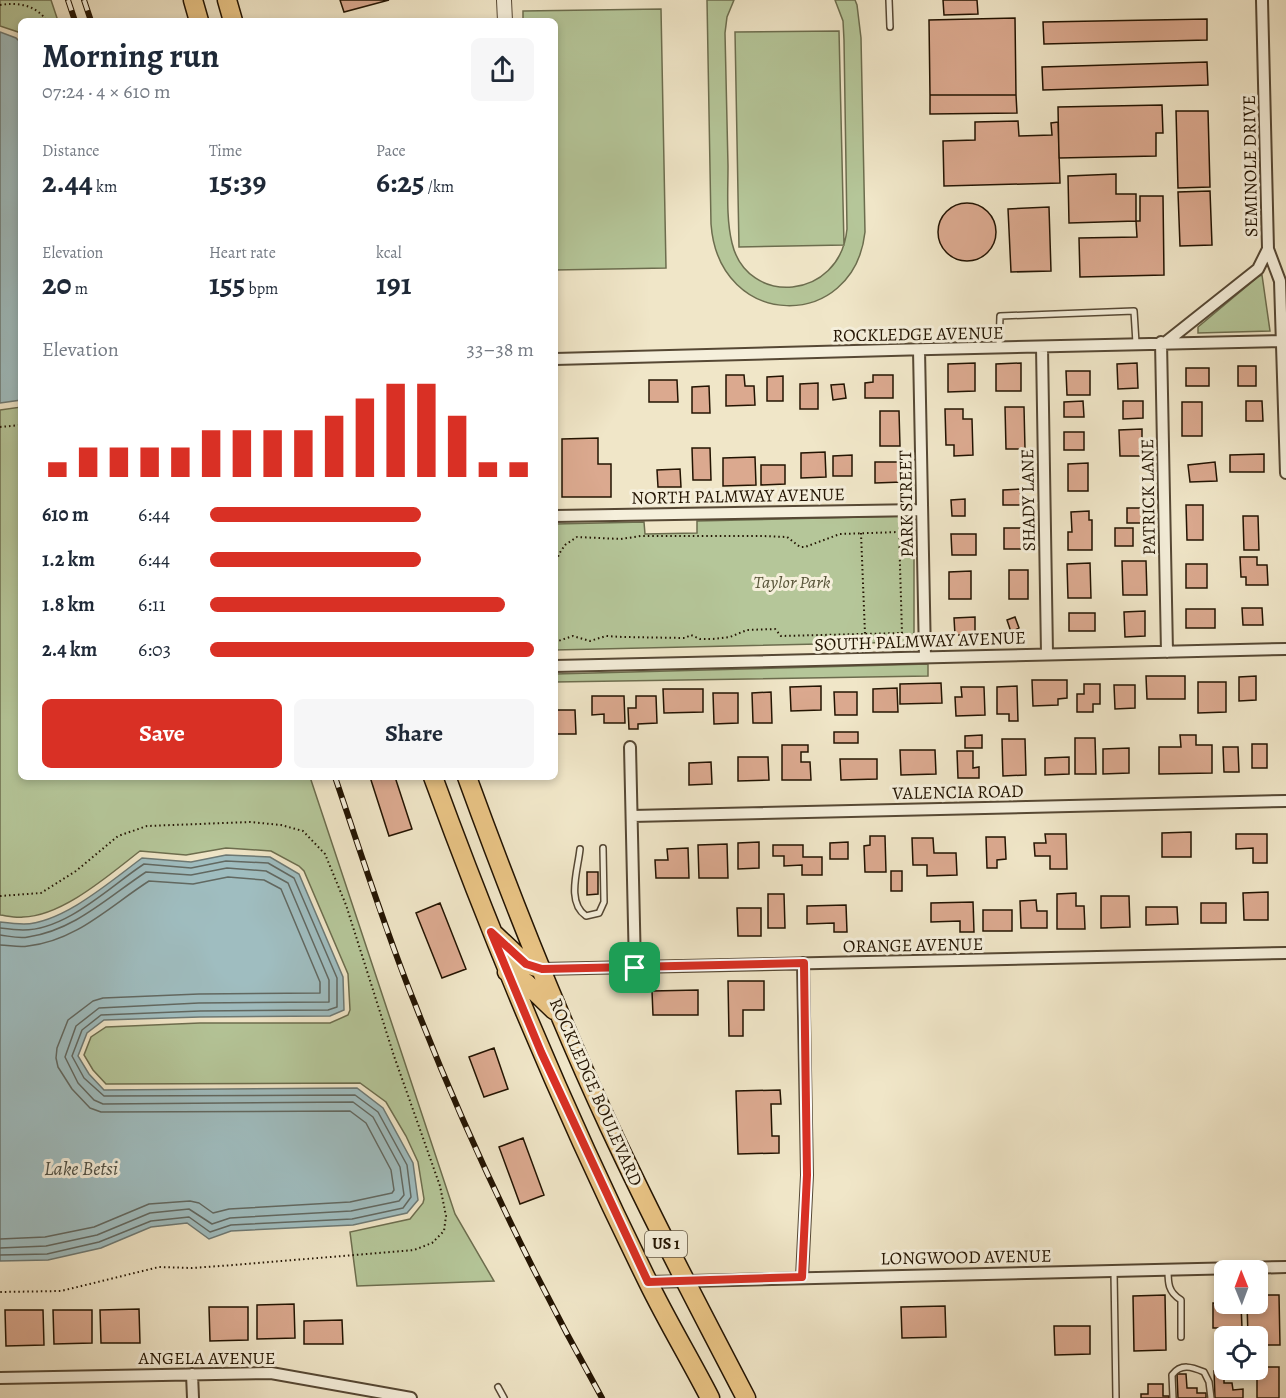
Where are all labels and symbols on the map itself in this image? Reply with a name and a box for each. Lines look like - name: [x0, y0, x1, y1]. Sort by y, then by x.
- street label: SEMINOLE DRIVE: [1237, 95, 1263, 237]
- street label: ROCKLEDGE AVENUE: [832, 321, 1004, 347]
- street label: PATRICK LANE: [1135, 438, 1161, 556]
- street label: SHADY LANE: [1015, 448, 1041, 552]
- street label: PARK STREET: [893, 450, 919, 558]
- street label: NORTH PALMWAY AVENUE: [631, 482, 845, 510]
- park label: Taylor Park: [754, 570, 830, 594]
- street label: SOUTH PALMWAY AVENUE: [814, 625, 1026, 657]
- street label: VALENCIA ROAD: [891, 779, 1024, 805]
- street label: ORANGE AVENUE: [843, 932, 983, 958]
- pin: [609, 942, 660, 993]
- street label: ROCKLEDGE BOULEVARD: [544, 994, 648, 1190]
- water label: Lake Betsi: [44, 1155, 118, 1182]
- road number: US 1: [645, 1231, 687, 1257]
- street label: LONGWOOD AVENUE: [880, 1244, 1052, 1270]
- north arrow: [1214, 1260, 1268, 1314]
- street label: ANGELA AVENUE: [138, 1346, 275, 1370]

